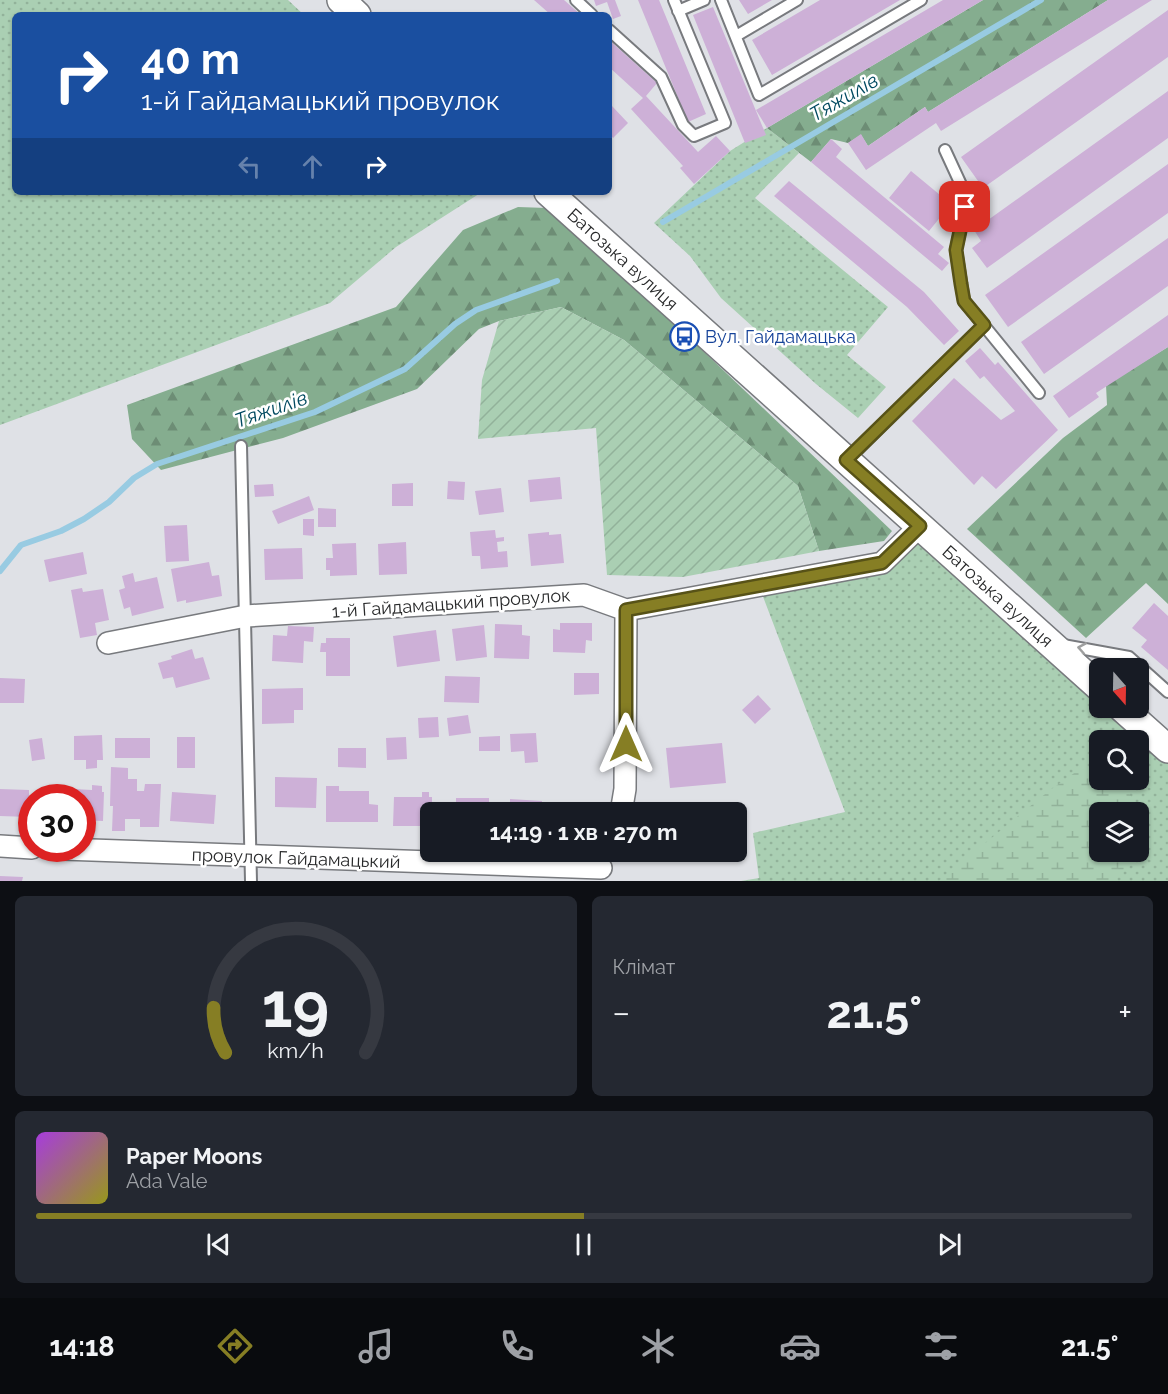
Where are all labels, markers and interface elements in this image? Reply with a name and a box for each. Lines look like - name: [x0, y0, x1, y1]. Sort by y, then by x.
- text: 40 m: [141, 35, 240, 84]
- icon: right: [42, 36, 120, 114]
- water label: Тяжилів: [805, 68, 883, 126]
- text: 1-й Гайдамацький провулок: [141, 85, 500, 116]
- icon: left: [233, 150, 266, 183]
- icon: ahead: [296, 150, 329, 183]
- icon: right: [359, 150, 392, 183]
- pin: [939, 181, 990, 232]
- icon: arrive: [948, 190, 981, 223]
- street label: Батозька вулиця: [563, 204, 683, 314]
- bus stop icon: Вул. Гайдамацька: [668, 320, 700, 352]
- place label: Вул. Гайдамацька: [705, 326, 856, 347]
- water label: Тяжилів: [231, 385, 311, 433]
- street label: Батозька вулиця: [938, 541, 1058, 651]
- street label: 1-й Гайдамацький провулок: [331, 584, 571, 622]
- one-way arrow: [1077, 642, 1087, 655]
- north arrow: [1089, 658, 1149, 718]
- map controls: [1089, 658, 1149, 862]
- position arrow: [594, 712, 658, 776]
- button: search: [1089, 730, 1149, 790]
- speed limit sign: 30: [18, 784, 96, 862]
- button: layers: [1089, 802, 1149, 862]
- text: 14:19 · 1 хв · 270 m: [489, 819, 678, 845]
- street label: провулок Гайдамацький: [191, 844, 401, 872]
- text: Клімат: [613, 955, 675, 979]
- text: 19: [262, 968, 330, 1042]
- text: 21.5°: [827, 986, 922, 1039]
- text: −: [613, 993, 630, 1032]
- text: +: [1118, 993, 1132, 1032]
- text: km/h: [267, 1038, 324, 1063]
- text: Paper Moons: [126, 1143, 262, 1169]
- text: Ada Vale: [126, 1169, 208, 1193]
- icon: previous: [202, 1228, 235, 1261]
- icon: pause: [567, 1228, 600, 1261]
- icon: next: [933, 1228, 966, 1261]
- icon: directions: [214, 1325, 256, 1367]
- icon: music: [355, 1325, 397, 1367]
- icon: phone: [496, 1325, 538, 1367]
- icon: climate: [637, 1325, 679, 1367]
- icon: car: [779, 1325, 821, 1367]
- icon: filters: [920, 1325, 962, 1367]
- text: 14:18: [50, 1331, 115, 1362]
- text: 21.5°: [1061, 1331, 1118, 1362]

